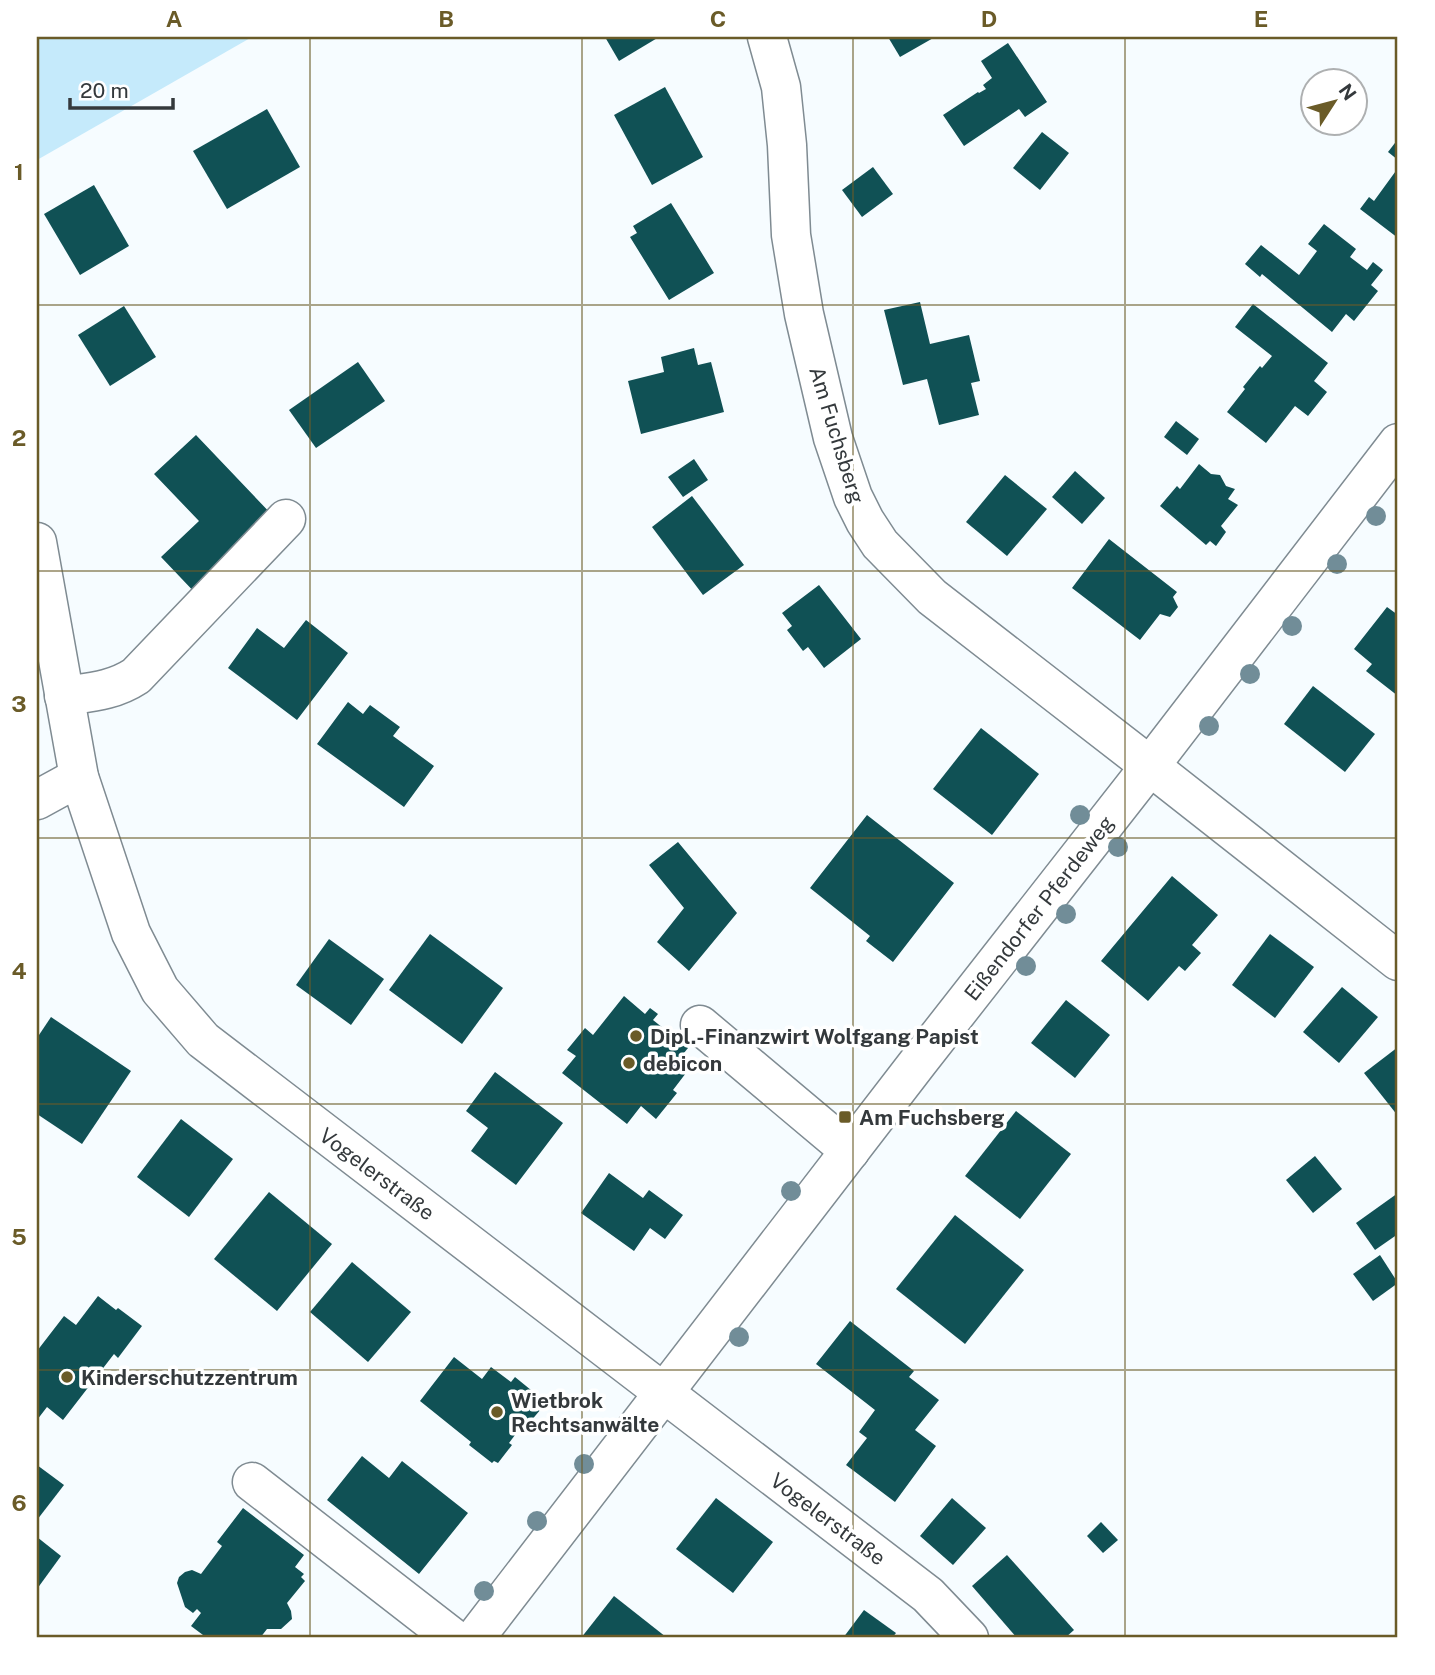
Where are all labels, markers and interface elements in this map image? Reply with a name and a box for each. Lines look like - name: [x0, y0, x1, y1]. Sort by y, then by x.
- text: A: [166, 5, 183, 32]
- text: B: [438, 5, 454, 32]
- text: C: [710, 5, 726, 32]
- text: D: [981, 5, 997, 32]
- text: E: [1254, 5, 1268, 32]
- scale bar: [70, 66, 173, 110]
- north arrow: [1298, 66, 1368, 136]
- text: 20 m: [80, 78, 129, 103]
- text: N: [1334, 80, 1361, 104]
- text: 1: [14, 158, 24, 185]
- street label: Am Fuchsberg: [804, 363, 870, 507]
- text: 2: [12, 424, 26, 451]
- text: 3: [11, 690, 27, 717]
- street label: Eißendorfer Pferdeweg: [959, 811, 1119, 1005]
- text: 4: [11, 957, 27, 984]
- place label: Dipl.-Finanzwirt Wolfgang Papist: [650, 1024, 979, 1049]
- marker: Dipl.-Finanzwirt Wolfgang Papist: [628, 1028, 644, 1044]
- place label: debicon: [643, 1051, 722, 1076]
- marker: debicon: [621, 1055, 637, 1071]
- place label: Am Fuchsberg: [859, 1105, 1004, 1130]
- marker: Am Fuchsberg: [837, 1109, 853, 1125]
- street label: Vogelerstraße: [314, 1123, 440, 1225]
- text: 5: [11, 1223, 27, 1250]
- place label: Kinderschutzzentrum: [81, 1365, 298, 1390]
- marker: Kinderschutzzentrum: [59, 1369, 75, 1385]
- place label: Wietbrok Rechtsanwälte: [511, 1388, 659, 1437]
- marker: Wietbrok Rechtsanwälte: [489, 1404, 505, 1420]
- street label: Vogelerstraße: [765, 1468, 891, 1570]
- text: 6: [11, 1489, 27, 1516]

